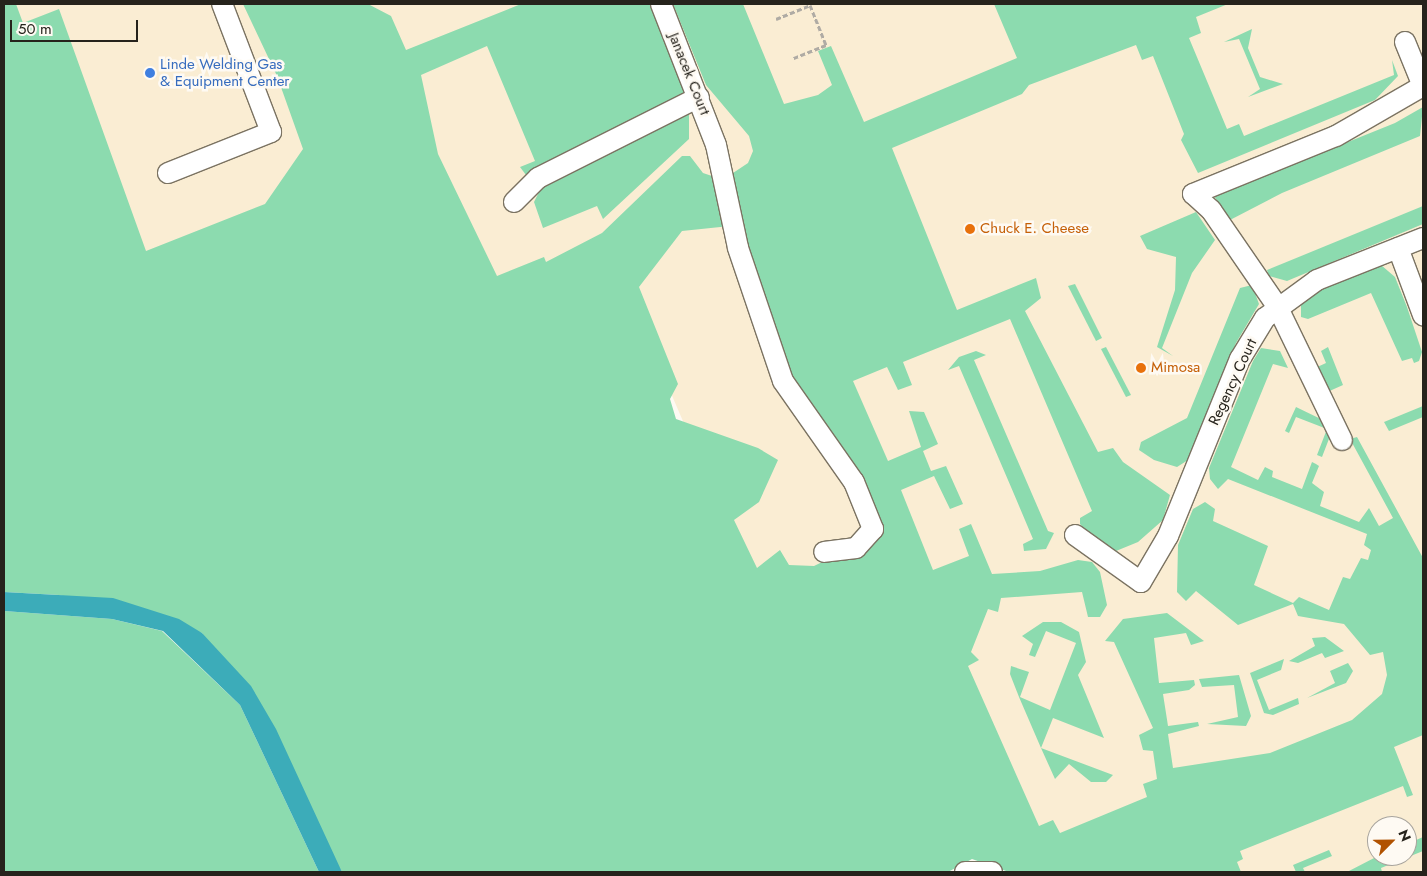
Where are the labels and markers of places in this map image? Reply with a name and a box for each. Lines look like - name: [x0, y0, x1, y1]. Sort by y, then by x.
- place label: Linde Welding Gas & Equipment Center: [160, 55, 289, 90]
- marker: Linde Welding Gas & Equipment Center: [144, 67, 156, 79]
- place label: Chuck E. Cheese: [980, 220, 1089, 238]
- marker: Chuck E. Cheese: [964, 223, 976, 235]
- place label: Mimosa: [1151, 359, 1200, 377]
- marker: Mimosa: [1135, 362, 1147, 374]

